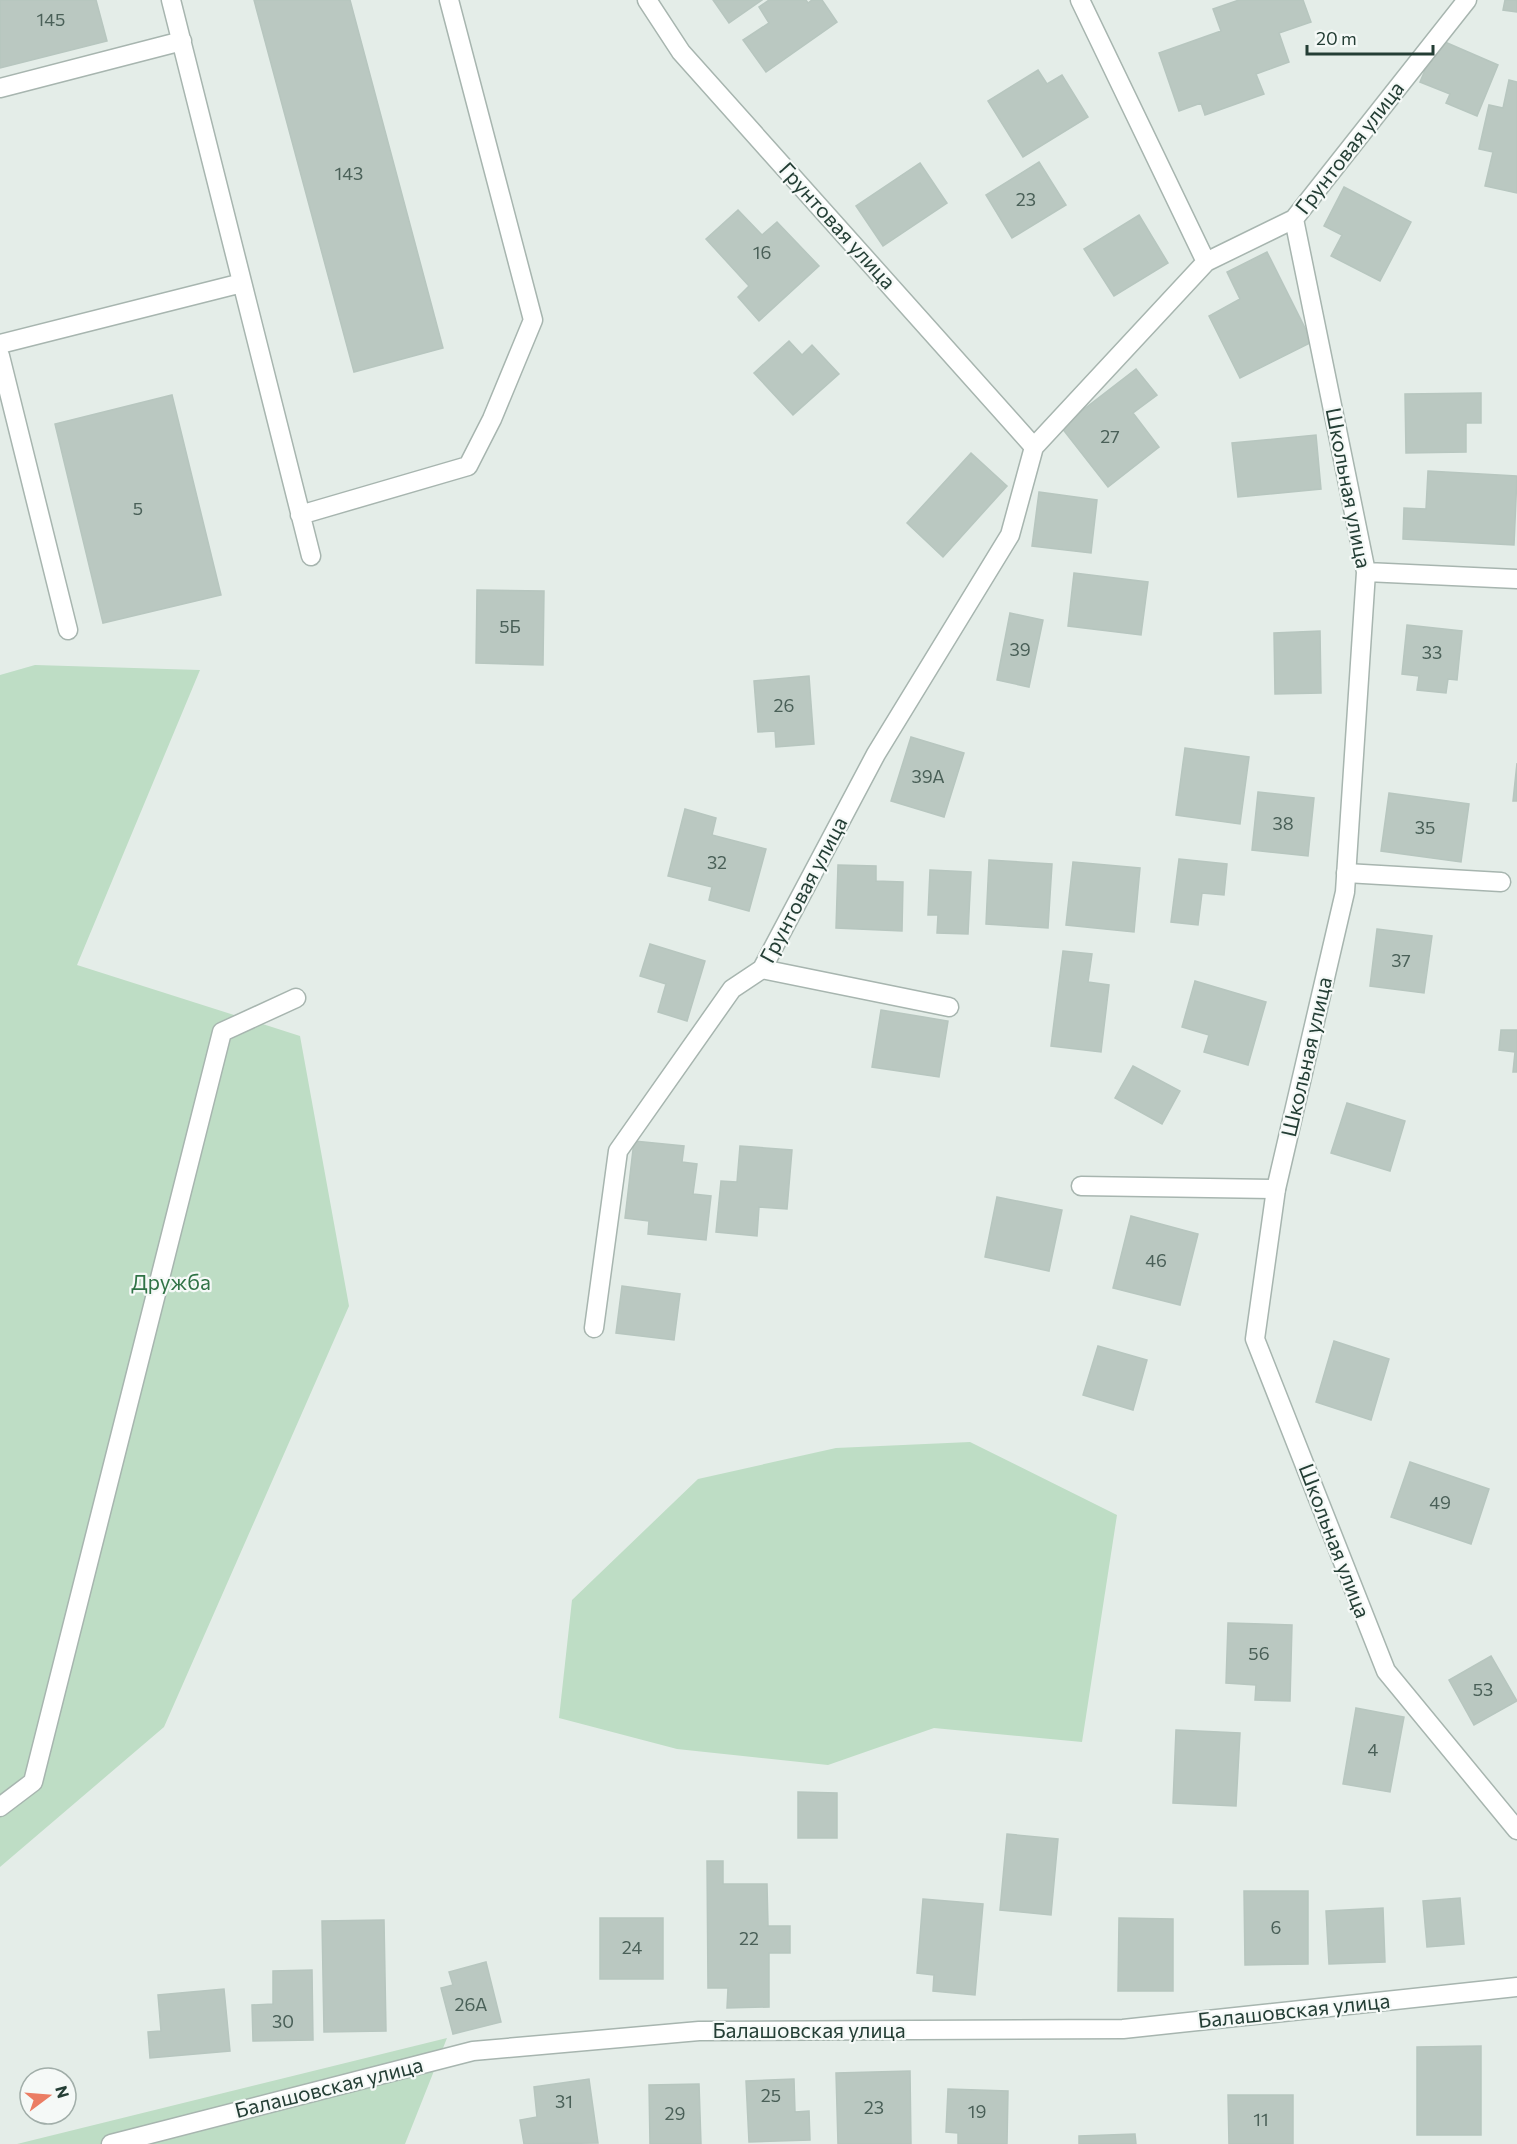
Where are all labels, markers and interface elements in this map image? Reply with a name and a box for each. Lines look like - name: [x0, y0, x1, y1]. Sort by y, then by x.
- house number: 145: [37, 8, 65, 30]
- scale bar: [1307, 18, 1433, 56]
- text: 20 m: [1316, 27, 1357, 49]
- street label: Грунтовая улица: [1289, 76, 1408, 219]
- street label: Грунтовая улица: [775, 157, 902, 293]
- house number: 143: [335, 162, 363, 184]
- house number: 23: [1016, 188, 1036, 210]
- house number: 16: [753, 241, 771, 263]
- street label: Школьная улица: [1322, 405, 1377, 570]
- house number: 27: [1100, 425, 1120, 447]
- house number: 5: [133, 497, 143, 519]
- house number: 5Б: [499, 615, 521, 637]
- house number: 39: [1009, 638, 1031, 660]
- house number: 33: [1422, 641, 1442, 663]
- house number: 26: [774, 694, 794, 716]
- house number: 39А: [911, 765, 945, 787]
- street label: Грунтовая улица: [754, 812, 852, 967]
- house number: 38: [1272, 812, 1294, 834]
- house number: 35: [1415, 816, 1435, 838]
- house number: 32: [707, 851, 727, 873]
- house number: 37: [1391, 949, 1411, 971]
- street label: Школьная улица: [1275, 974, 1336, 1139]
- house number: 46: [1145, 1249, 1167, 1271]
- park label: Дружба: [131, 1269, 211, 1294]
- street label: Школьная улица: [1294, 1460, 1376, 1621]
- house number: 49: [1429, 1491, 1451, 1513]
- house number: 56: [1248, 1642, 1270, 1664]
- house number: 53: [1473, 1678, 1493, 1700]
- house number: 4: [1368, 1738, 1379, 1760]
- house number: 6: [1271, 1916, 1281, 1938]
- house number: 22: [739, 1927, 759, 1949]
- house number: 24: [622, 1936, 642, 1958]
- street label: Балашовская улица: [1196, 1987, 1391, 2032]
- house number: 26А: [455, 1993, 487, 2015]
- house number: 30: [272, 2010, 294, 2032]
- street label: Балашовская улица: [712, 2017, 906, 2042]
- street label: Балашовская улица: [232, 2051, 425, 2122]
- north arrow: [18, 2066, 78, 2126]
- text: N: [52, 2083, 74, 2100]
- house number: 25: [761, 2084, 781, 2106]
- house number: 31: [555, 2090, 573, 2112]
- house number: 23: [864, 2096, 884, 2118]
- house number: 19: [968, 2100, 986, 2122]
- house number: 29: [665, 2102, 685, 2124]
- house number: 11: [1253, 2108, 1269, 2130]

